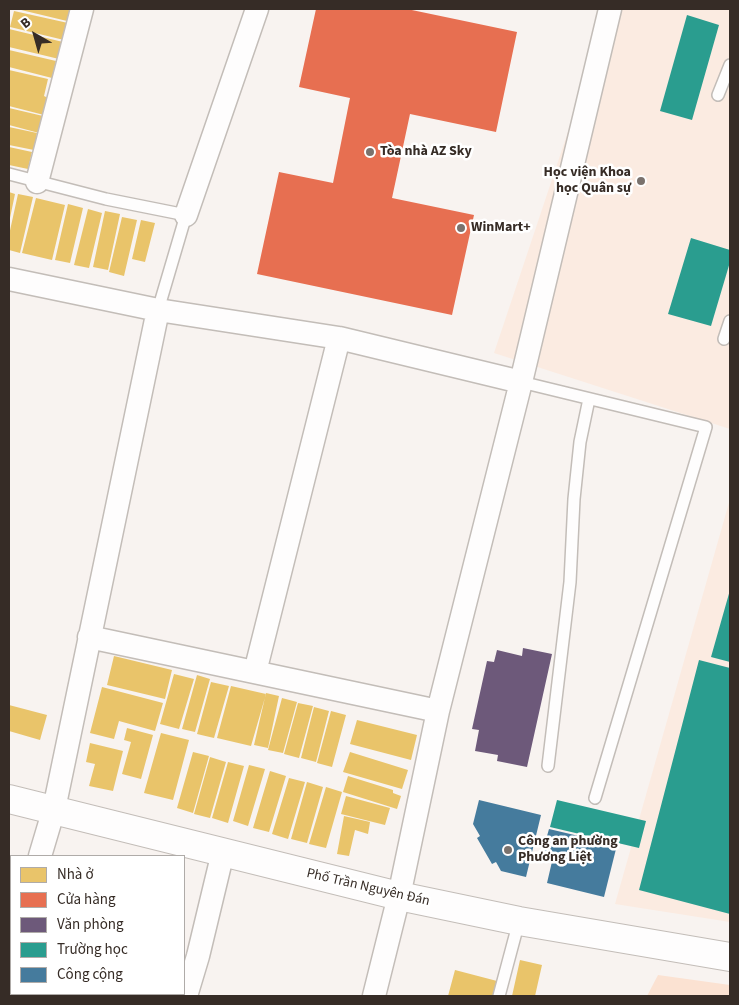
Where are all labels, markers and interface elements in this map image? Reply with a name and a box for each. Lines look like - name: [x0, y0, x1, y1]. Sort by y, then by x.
- north arrow: [10, 10, 60, 60]
- text: B: [16, 13, 35, 34]
- place label: Tòa nhà AZ Sky: [380, 144, 472, 160]
- marker: Tòa nhà AZ Sky: [364, 146, 376, 158]
- place label: Học viện Khoa học Quân sự: [544, 165, 631, 198]
- marker: Học viện Khoa học Quân sự: [635, 175, 647, 187]
- place label: WinMart+: [471, 220, 531, 236]
- marker: WinMart+: [455, 222, 467, 234]
- place label: Công an phường Phương Liệt: [518, 834, 618, 866]
- marker: Công an phường Phương Liệt: [502, 844, 514, 856]
- legend: [10, 855, 185, 995]
- text: Nhà ở: [57, 864, 94, 885]
- street label: Phố Trần Nguyên Đán: [305, 866, 431, 910]
- text: Cửa hàng: [57, 889, 115, 910]
- text: Văn phòng: [57, 914, 124, 935]
- text: Trường học: [57, 939, 128, 960]
- text: Công cộng: [57, 964, 123, 985]

